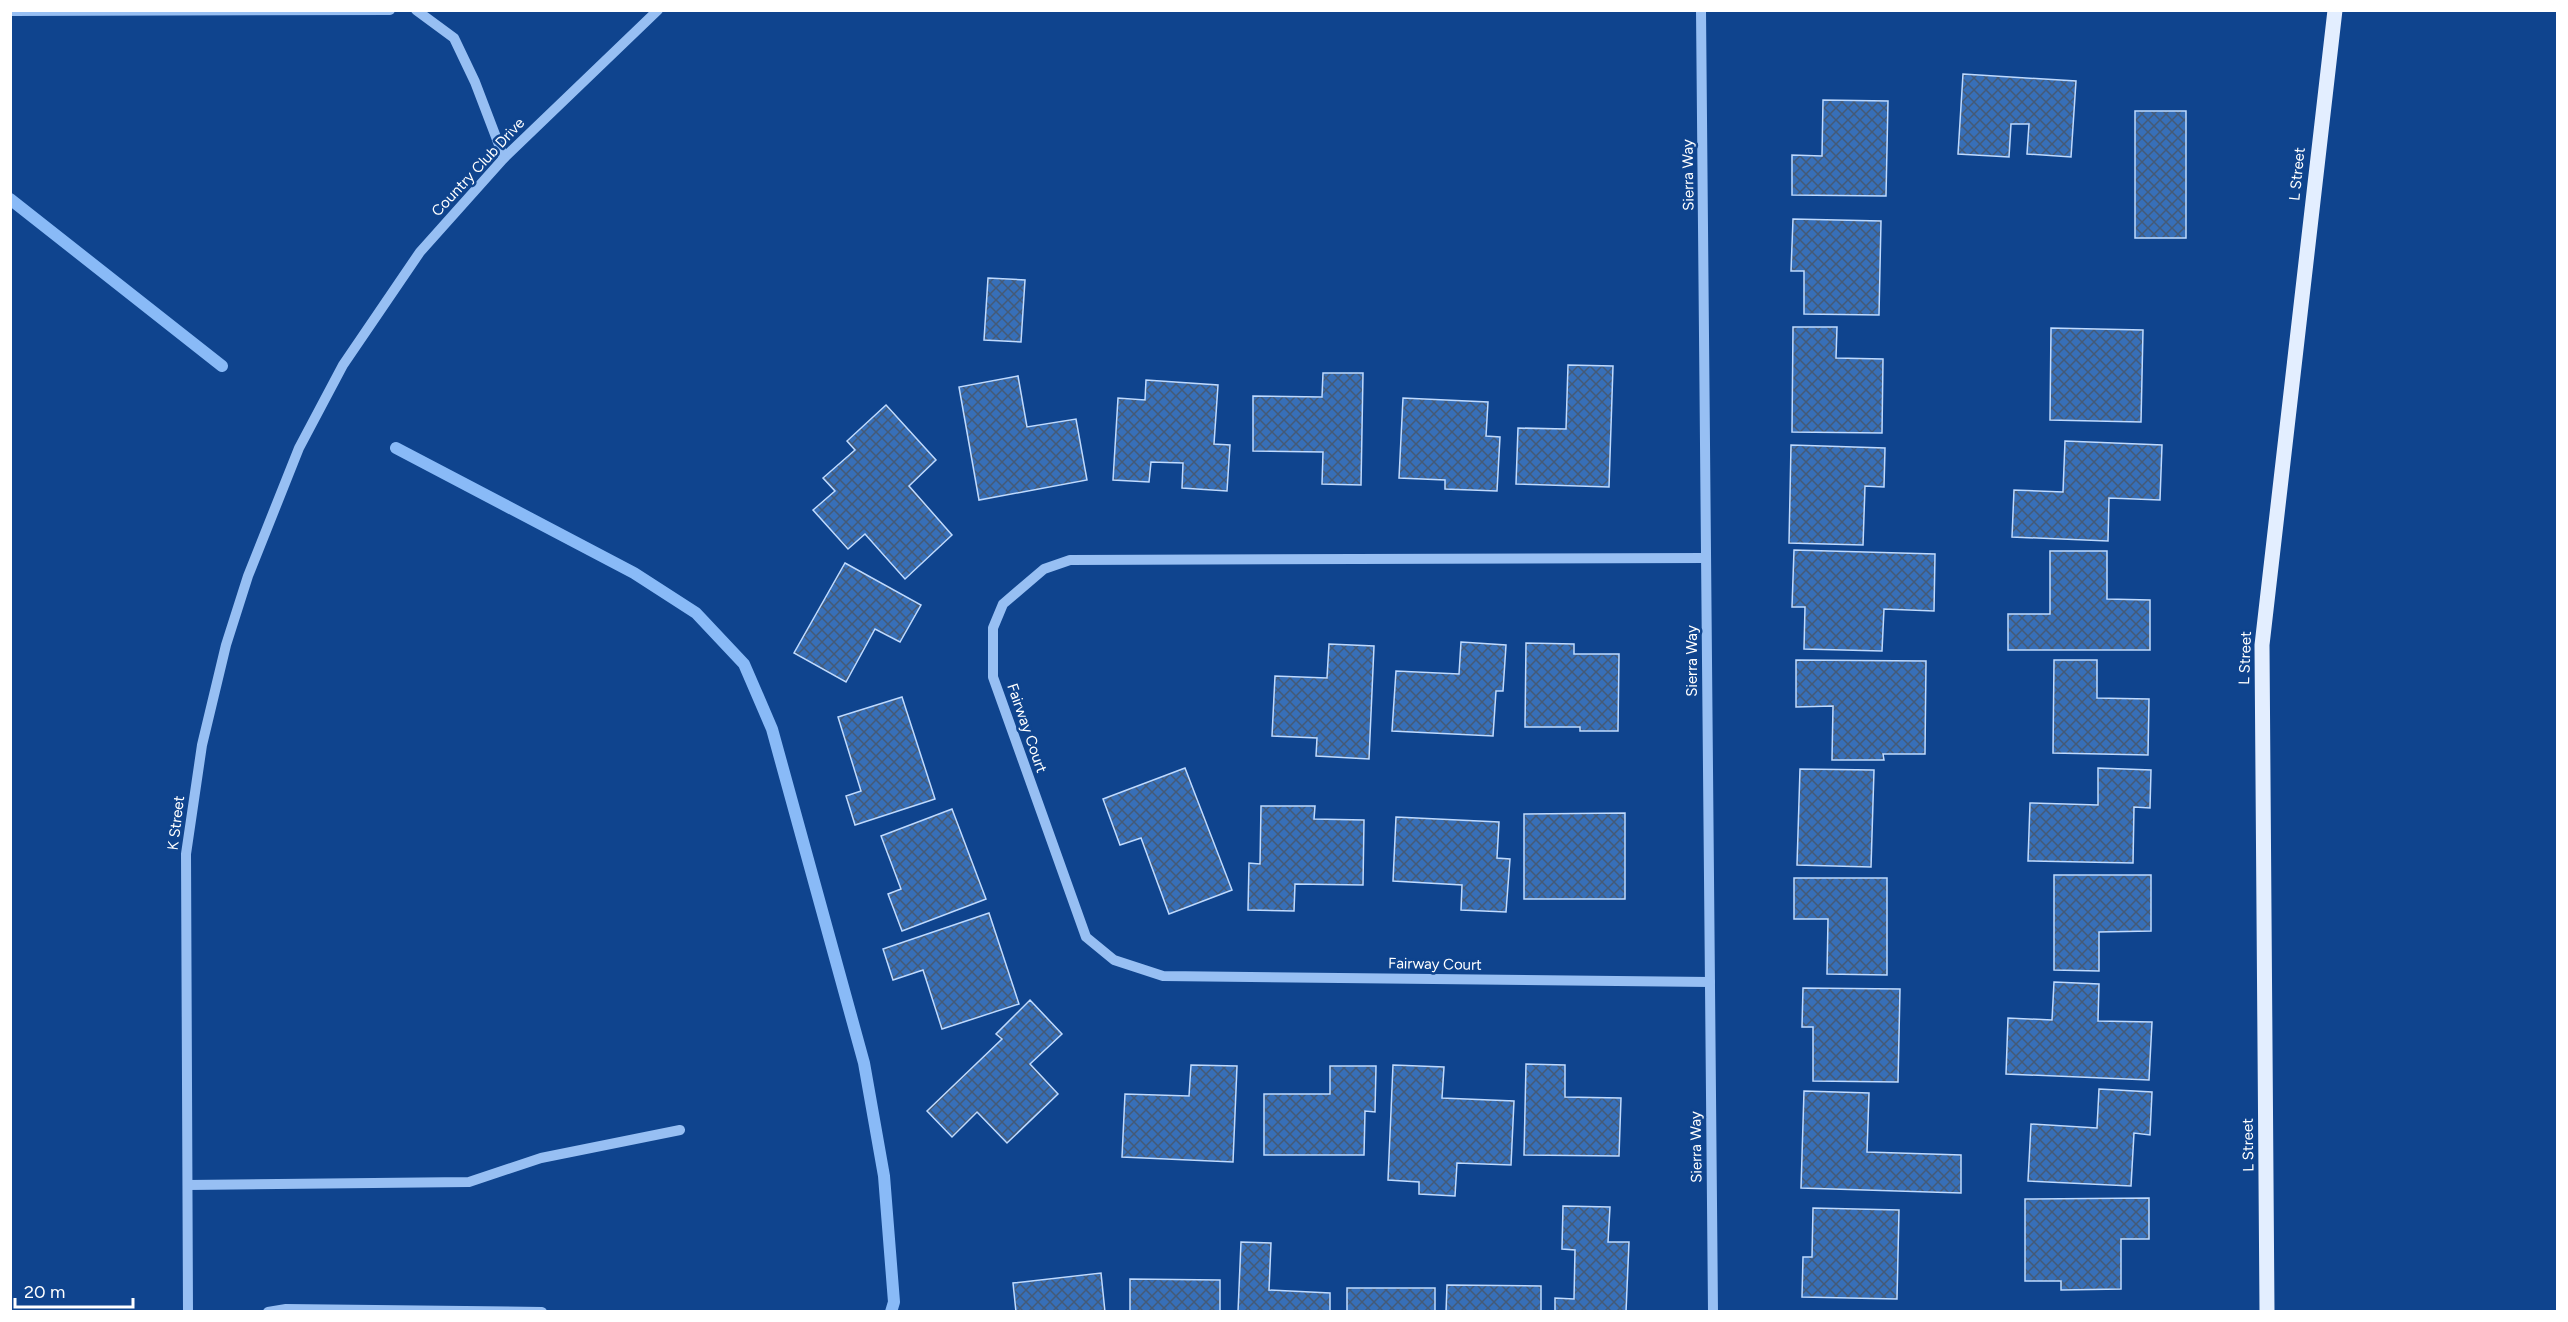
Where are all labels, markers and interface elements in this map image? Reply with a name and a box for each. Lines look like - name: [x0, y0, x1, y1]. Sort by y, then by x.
- street label: Country Club Drive: [428, 114, 528, 220]
- street label: Sierra Way: [1678, 139, 1698, 211]
- street label: L Street: [2285, 146, 2309, 202]
- street label: Sierra Way: [1683, 625, 1701, 697]
- street label: L Street: [2235, 631, 2255, 685]
- street label: Fairway Court: [1003, 681, 1051, 775]
- street label: K Street: [164, 794, 188, 851]
- street label: Fairway Court: [1388, 954, 1482, 974]
- street label: Sierra Way: [1686, 1111, 1706, 1183]
- street label: L Street: [2239, 1118, 2257, 1172]
- scale bar: [15, 1271, 134, 1309]
- text: 20 m: [24, 1281, 65, 1303]

